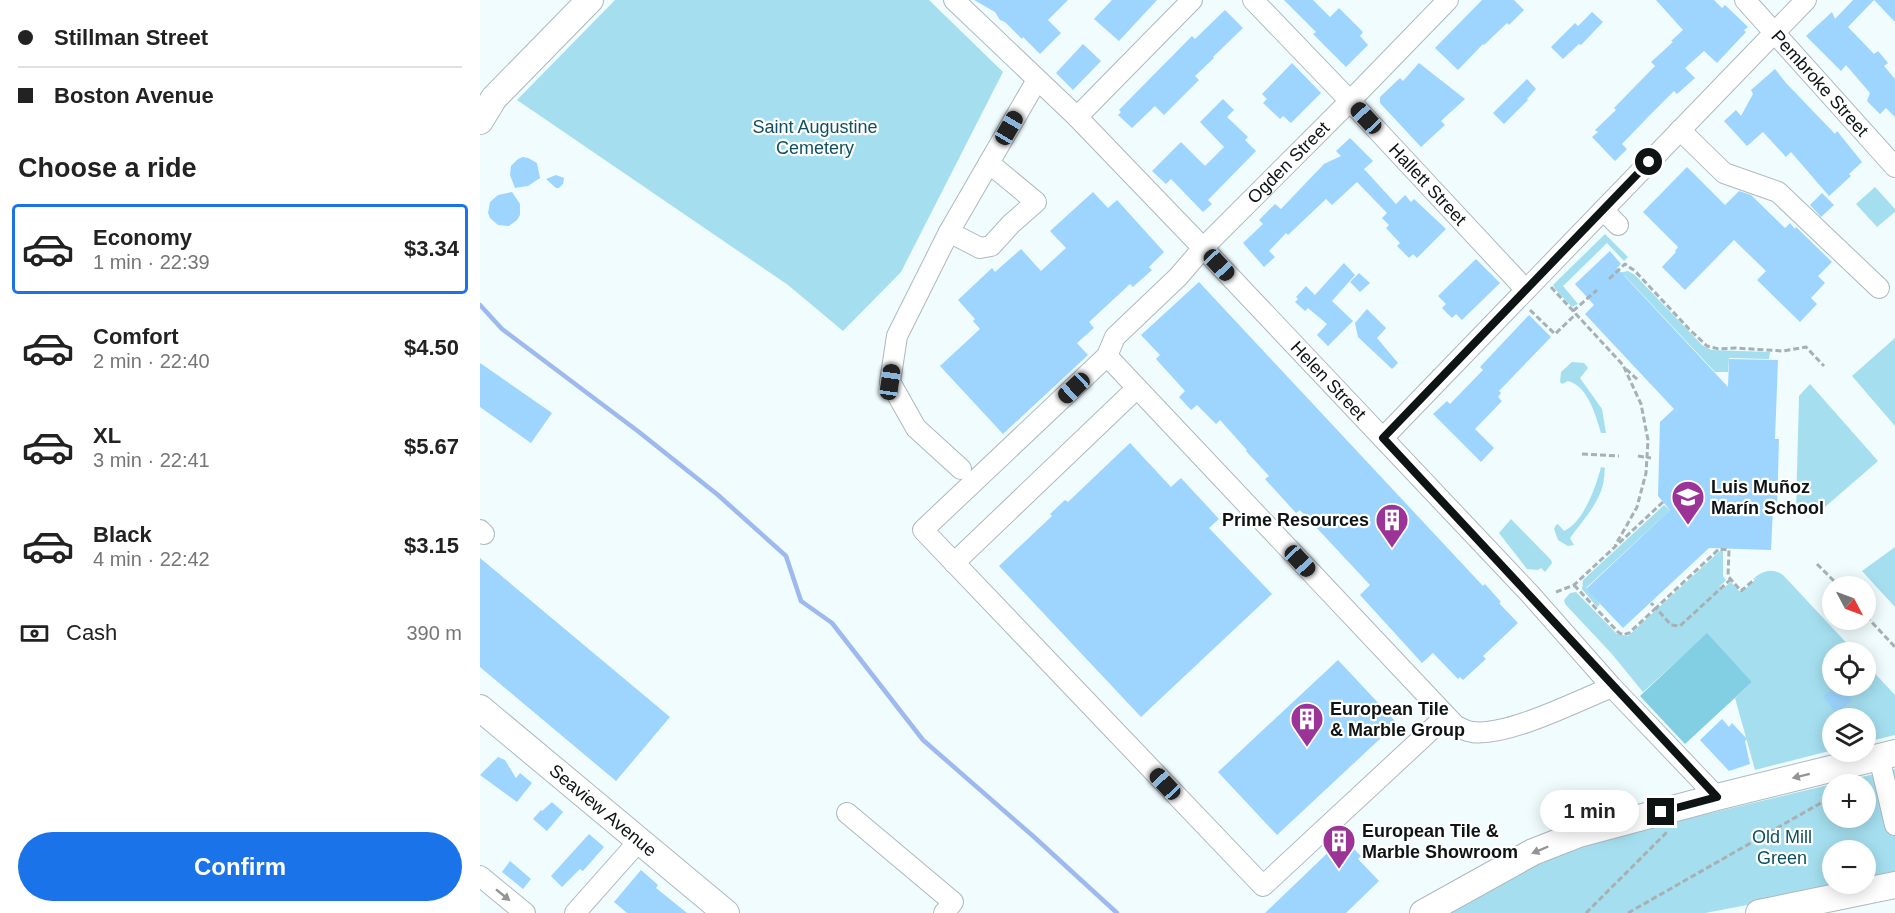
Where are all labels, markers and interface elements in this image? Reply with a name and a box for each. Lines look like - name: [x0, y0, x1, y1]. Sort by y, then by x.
- text: Stillman Street: [54, 25, 208, 50]
- street label: Pembroke Street: [1767, 26, 1872, 140]
- text: Boston Avenue: [54, 83, 214, 108]
- car: [1347, 99, 1385, 137]
- car: [992, 108, 1026, 148]
- park label: Saint Augustine Cemetery: [752, 117, 878, 158]
- street label: Ogden Street: [1243, 118, 1333, 208]
- street label: Hallett Street: [1385, 139, 1470, 229]
- route start: [1635, 148, 1662, 175]
- text: Choose a ride: [18, 153, 197, 183]
- icon: car: [21, 222, 75, 276]
- text: Economy: [93, 225, 192, 250]
- text: $3.34: [404, 236, 459, 261]
- car: [1200, 246, 1238, 284]
- text: 1 min · 22:39: [93, 251, 210, 273]
- icon: car: [21, 321, 75, 375]
- text: Comfort: [93, 324, 179, 349]
- text: $4.50: [404, 335, 459, 360]
- street label: Helen Street: [1287, 337, 1370, 424]
- text: 2 min · 22:40: [93, 350, 210, 372]
- car: [879, 363, 901, 401]
- car: [1055, 369, 1093, 407]
- icon: car: [21, 420, 75, 474]
- text: XL: [93, 423, 121, 448]
- text: $5.67: [404, 434, 459, 459]
- text: 3 min · 22:41: [93, 449, 210, 471]
- place label: Luis Muñoz Marín School: [1711, 477, 1824, 518]
- school or university icon: Luis Muñoz Marín School: [1670, 479, 1706, 526]
- building icon: Prime Resources: [1374, 502, 1410, 549]
- place label: Prime Resources: [1222, 510, 1369, 530]
- icon: car: [21, 519, 75, 573]
- text: Black: [93, 522, 152, 547]
- text: $3.15: [404, 533, 459, 558]
- car: [1281, 542, 1319, 580]
- text: 4 min · 22:42: [93, 548, 210, 570]
- north arrow: [1822, 576, 1876, 630]
- map controls: [1822, 576, 1876, 894]
- icon: cash: [18, 617, 51, 650]
- text: Cash: [66, 620, 117, 645]
- text: 390 m: [406, 622, 462, 644]
- button: locate: [1822, 642, 1876, 696]
- place label: European Tile & Marble Group: [1330, 699, 1465, 740]
- building icon: European Tile & Marble Group: [1289, 701, 1325, 748]
- button: layers: [1822, 708, 1876, 762]
- street label: Seaview Avenue: [545, 760, 660, 861]
- car: [1146, 765, 1184, 803]
- one-way arrow: [1792, 772, 1811, 782]
- button: +: [1822, 774, 1876, 828]
- callout: 1 min: [1541, 791, 1640, 833]
- route end: [1647, 798, 1674, 825]
- text: 1 min: [1563, 800, 1616, 822]
- place label: European Tile & Marble Showroom: [1362, 821, 1518, 862]
- building icon: European Tile & Marble Showroom: [1321, 823, 1357, 870]
- park label: Old Mill Green: [1752, 827, 1812, 868]
- button: Confirm: [18, 832, 462, 901]
- button: −: [1822, 840, 1876, 894]
- one-way arrow: [1531, 845, 1549, 855]
- one-way arrow: [495, 888, 510, 900]

